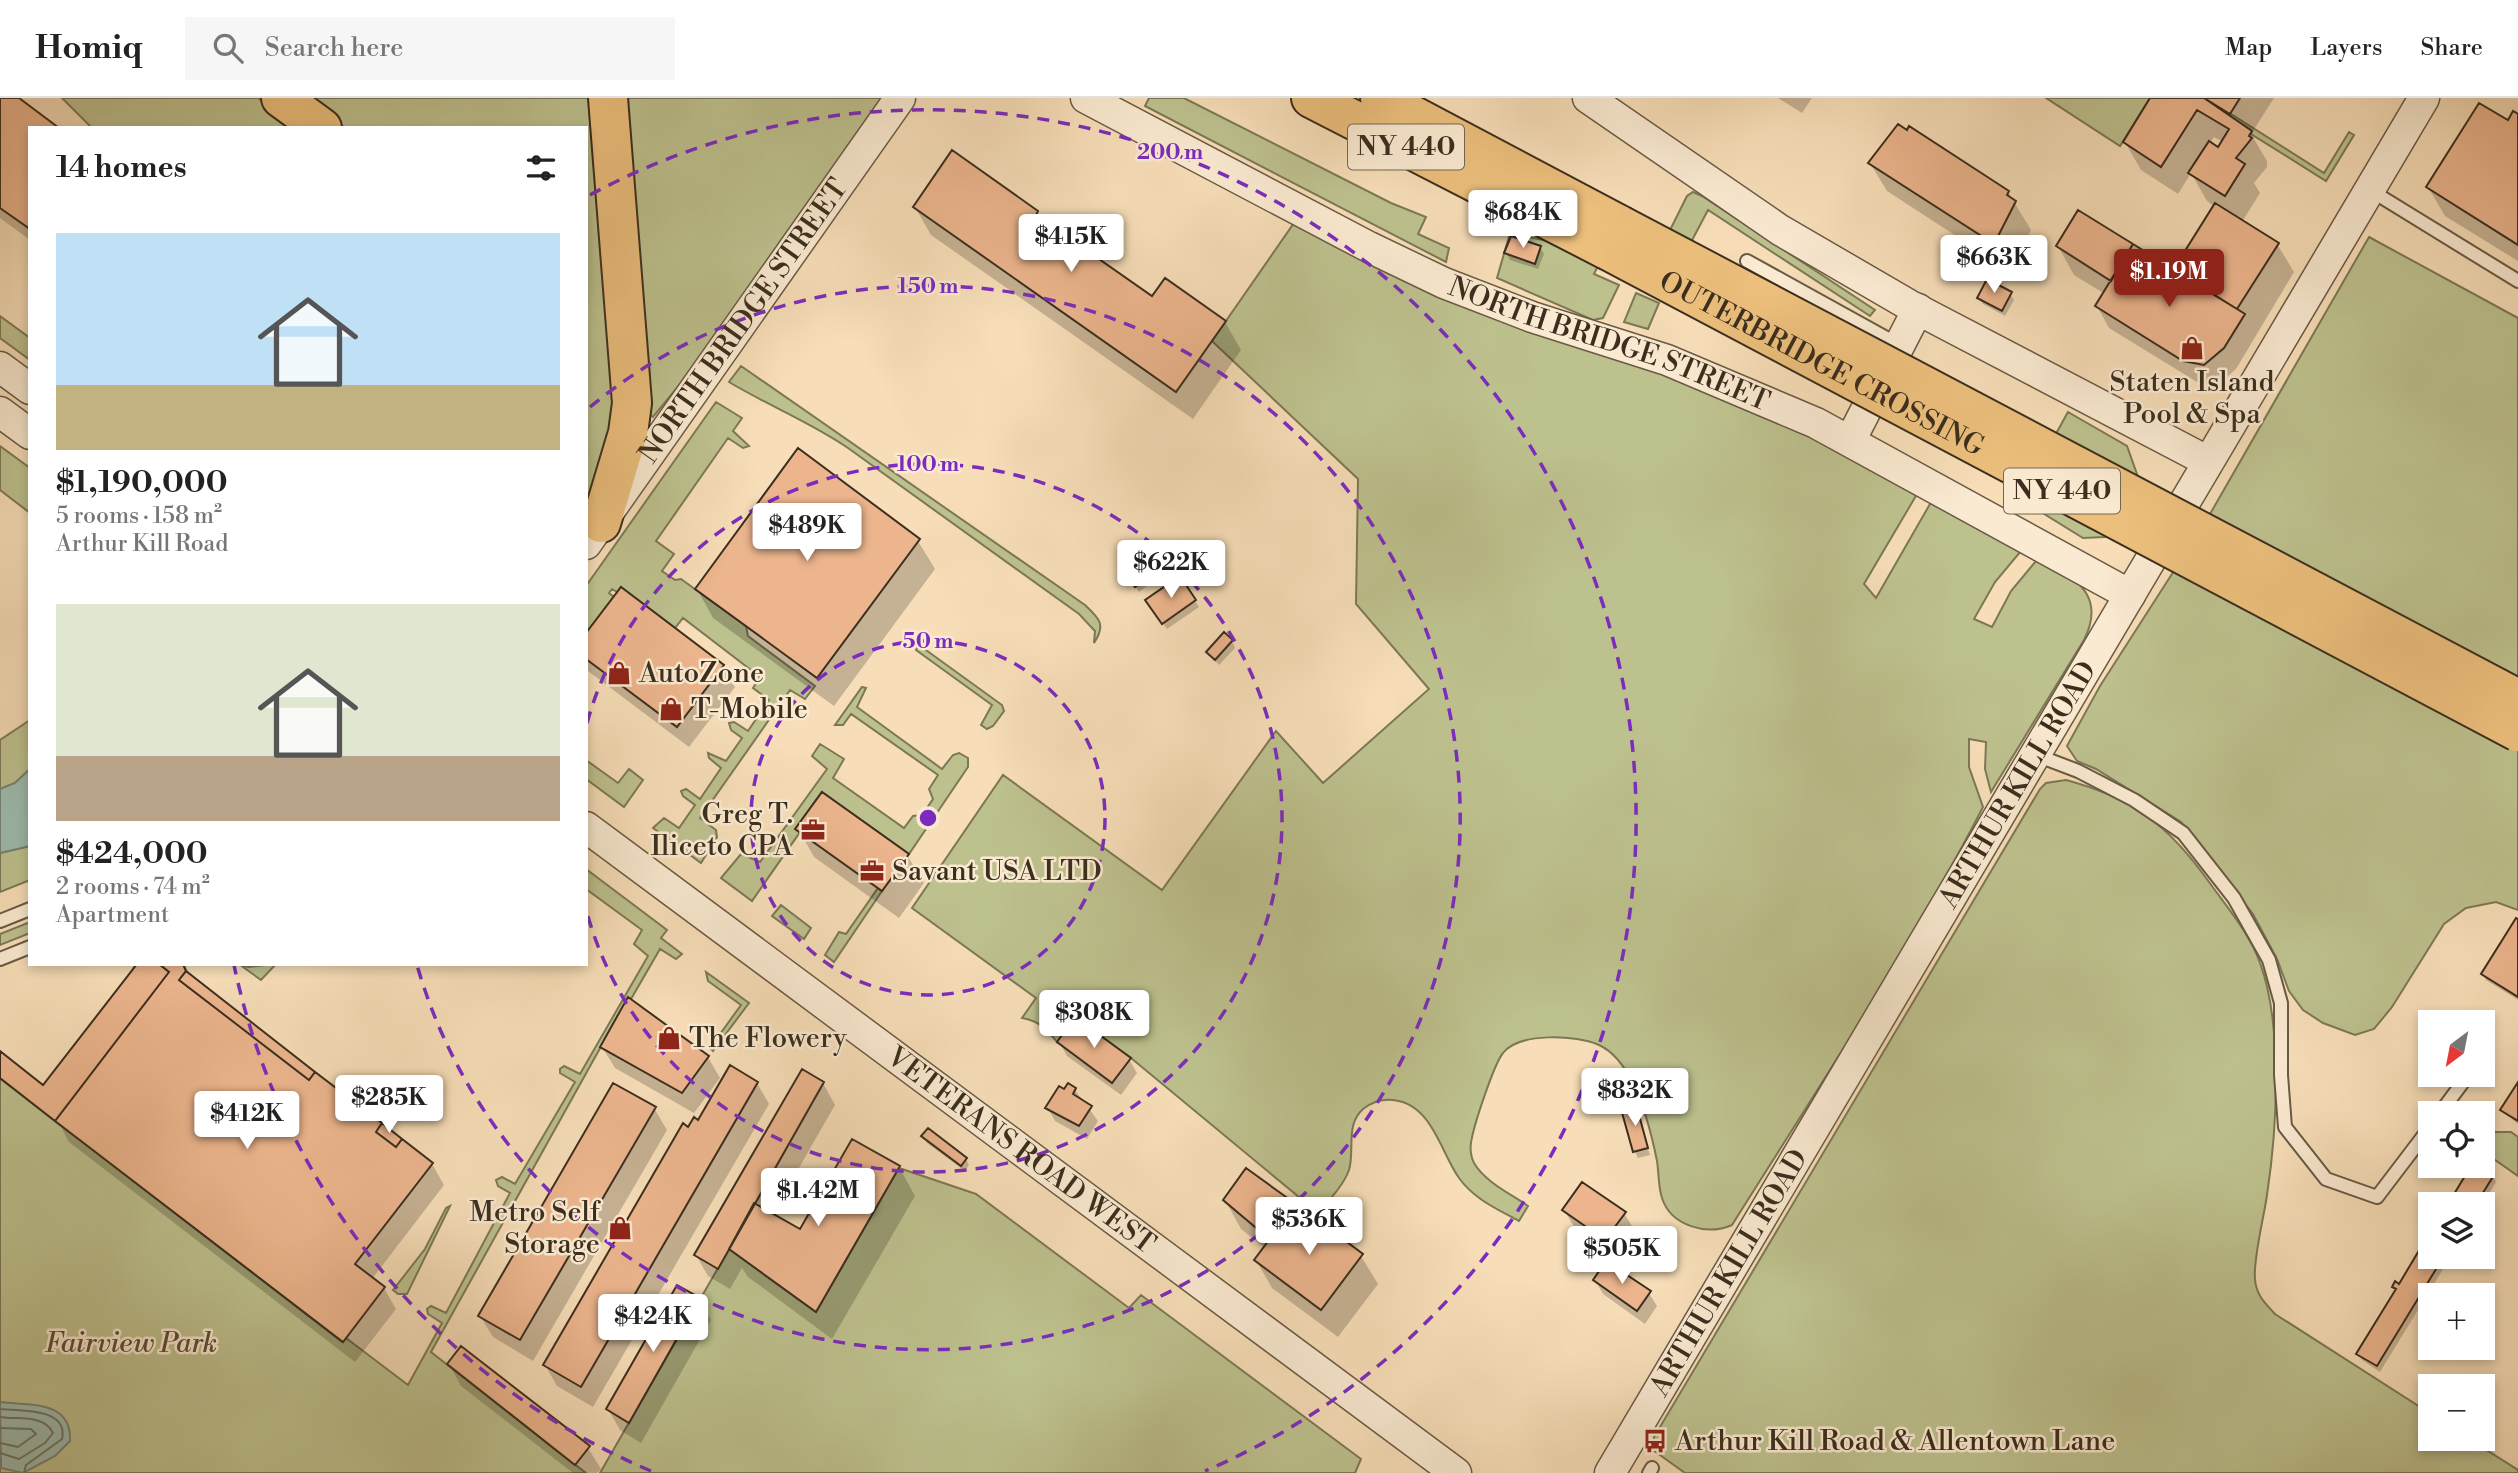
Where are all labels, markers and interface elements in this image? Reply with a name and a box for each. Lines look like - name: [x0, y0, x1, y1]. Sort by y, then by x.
- search box: [185, 17, 675, 80]
- text: Homiq: [35, 28, 143, 69]
- icon: search: [209, 29, 247, 67]
- text: Search here: [265, 32, 403, 64]
- text: Map: [2225, 33, 2272, 63]
- text: Layers: [2310, 33, 2382, 63]
- text: Share: [2420, 33, 2483, 63]
- road number: NY 440: [1348, 124, 1464, 170]
- text: 200 m: [1137, 140, 1203, 166]
- text: 14 homes: [56, 149, 187, 187]
- icon: filters: [522, 149, 560, 187]
- street label: NORTH BRIDGE STREET: [631, 172, 855, 470]
- pin: $684K: [1474, 190, 1572, 250]
- text: $684K: [1484, 199, 1562, 227]
- pin: $415K: [1022, 214, 1120, 274]
- text: $415K: [1035, 223, 1107, 251]
- pin: $663K: [1945, 236, 2043, 295]
- text: $663K: [1956, 244, 2032, 272]
- pin: $1.19M: [2112, 250, 2226, 309]
- text: $1.19M: [2130, 258, 2208, 286]
- street label: OUTERBRIDGE CROSSING: [1653, 263, 1991, 464]
- street label: NORTH BRIDGE STREET: [1443, 269, 1775, 419]
- text: 150 m: [898, 274, 958, 300]
- icon: home: [245, 279, 371, 405]
- shop icon: Staten Island Pool & Spa: [2178, 334, 2206, 362]
- place label: Staten Island Pool & Spa: [2110, 365, 2274, 432]
- text: 100 m: [897, 452, 959, 478]
- text: $1,190,000: [56, 464, 227, 502]
- road number: NY 440: [2004, 468, 2120, 514]
- text: 5 rooms · 158 m²: [56, 502, 222, 530]
- pin: $489K: [758, 504, 856, 563]
- text: $489K: [769, 512, 845, 540]
- text: Arthur Kill Road: [56, 530, 228, 558]
- pin: $622K: [1122, 540, 1220, 600]
- text: $622K: [1133, 549, 1209, 577]
- text: 50 m: [903, 629, 953, 655]
- icon: home: [245, 650, 371, 776]
- street label: ARTHUR KILL ROAD: [1930, 655, 2104, 915]
- place label: AutoZone: [638, 656, 764, 691]
- shop icon: AutoZone: [605, 659, 633, 687]
- place label: T-Mobile: [691, 692, 808, 727]
- shop icon: T-Mobile: [657, 695, 685, 723]
- place label: Greg T. Iliceto CPA: [650, 797, 794, 864]
- centre of rings: [916, 806, 940, 830]
- office icon: Greg T. Iliceto CPA: [799, 816, 827, 844]
- text: $424,000: [56, 835, 208, 873]
- place label: Savant USA LTD: [892, 854, 1102, 889]
- office icon: Savant USA LTD: [858, 857, 886, 885]
- text: 2 rooms · 74 m²: [56, 873, 210, 901]
- text: Apartment: [56, 901, 169, 929]
- pin: $308K: [1045, 990, 1143, 1050]
- text: $308K: [1055, 999, 1133, 1027]
- north arrow: [2418, 1010, 2496, 1087]
- map controls: [2418, 1010, 2495, 1451]
- place label: The Flowery: [689, 1021, 847, 1056]
- shop icon: The Flowery: [655, 1024, 683, 1052]
- street label: VETERANS ROAD WEST: [879, 1038, 1162, 1261]
- pin: $832K: [1586, 1068, 1684, 1128]
- pin: $285K: [340, 1076, 438, 1135]
- text: $832K: [1597, 1077, 1673, 1105]
- text: $285K: [351, 1084, 427, 1112]
- pin: $412K: [198, 1091, 296, 1151]
- text: $412K: [210, 1100, 284, 1128]
- button: locate: [2418, 1101, 2495, 1178]
- street label: ARTHUR KILL ROAD: [1642, 1143, 1815, 1403]
- pin: $1.42M: [761, 1168, 875, 1228]
- text: $1.42M: [777, 1177, 859, 1205]
- button: layers: [2418, 1192, 2495, 1269]
- place label: Metro Self Storage: [469, 1195, 602, 1262]
- pin: $536K: [1260, 1198, 1358, 1257]
- text: $536K: [1272, 1206, 1346, 1234]
- shop icon: Metro Self Storage: [606, 1214, 634, 1242]
- pin: $505K: [1573, 1226, 1671, 1286]
- text: $505K: [1583, 1235, 1661, 1263]
- button: +: [2418, 1283, 2495, 1360]
- pin: $424K: [604, 1294, 702, 1354]
- text: $424K: [614, 1303, 692, 1331]
- park label: Fairview Park: [45, 1326, 217, 1361]
- button: −: [2418, 1374, 2495, 1451]
- place label: Arthur Kill Road & Allentown Lane: [1674, 1424, 2115, 1459]
- bus stop icon: Arthur Kill Road & Allentown Lane: [1641, 1427, 1669, 1455]

